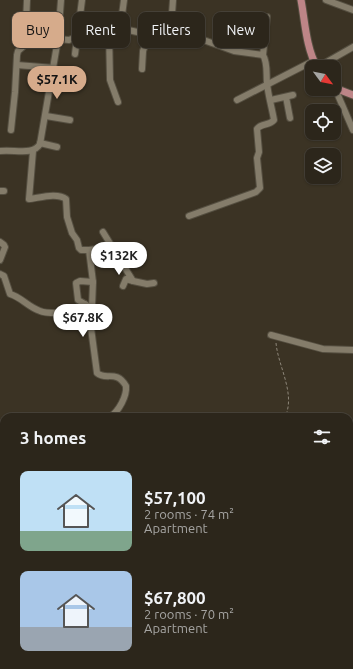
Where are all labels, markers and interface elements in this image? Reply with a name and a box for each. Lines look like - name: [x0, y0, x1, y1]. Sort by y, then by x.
- chip: Buy: [12, 12, 64, 48]
- chip: Rent: [72, 12, 130, 48]
- chip: Filters: [138, 12, 205, 48]
- chip: New: [213, 12, 269, 48]
- north arrow: [305, 60, 341, 96]
- map controls: [305, 60, 341, 184]
- pin: $57.1K: [24, 66, 90, 100]
- text: $57.1K: [36, 72, 78, 86]
- button: locate: [305, 104, 341, 140]
- button: layers: [305, 148, 341, 184]
- pin: $132K: [91, 242, 147, 276]
- text: $132K: [100, 248, 138, 262]
- pin: $67.8K: [50, 304, 116, 338]
- text: $67.8K: [62, 310, 104, 324]
- icon: filters: [311, 426, 333, 448]
- text: 3 homes: [20, 428, 86, 447]
- icon: home: [52, 487, 100, 535]
- text: $57,100: [144, 488, 206, 507]
- text: 2 rooms · 74 m²: [144, 507, 234, 521]
- text: Apartment: [144, 521, 208, 535]
- icon: home: [52, 587, 100, 635]
- text: $67,800: [144, 588, 206, 607]
- text: 2 rooms · 70 m²: [144, 607, 234, 621]
- text: Apartment: [144, 621, 208, 635]

